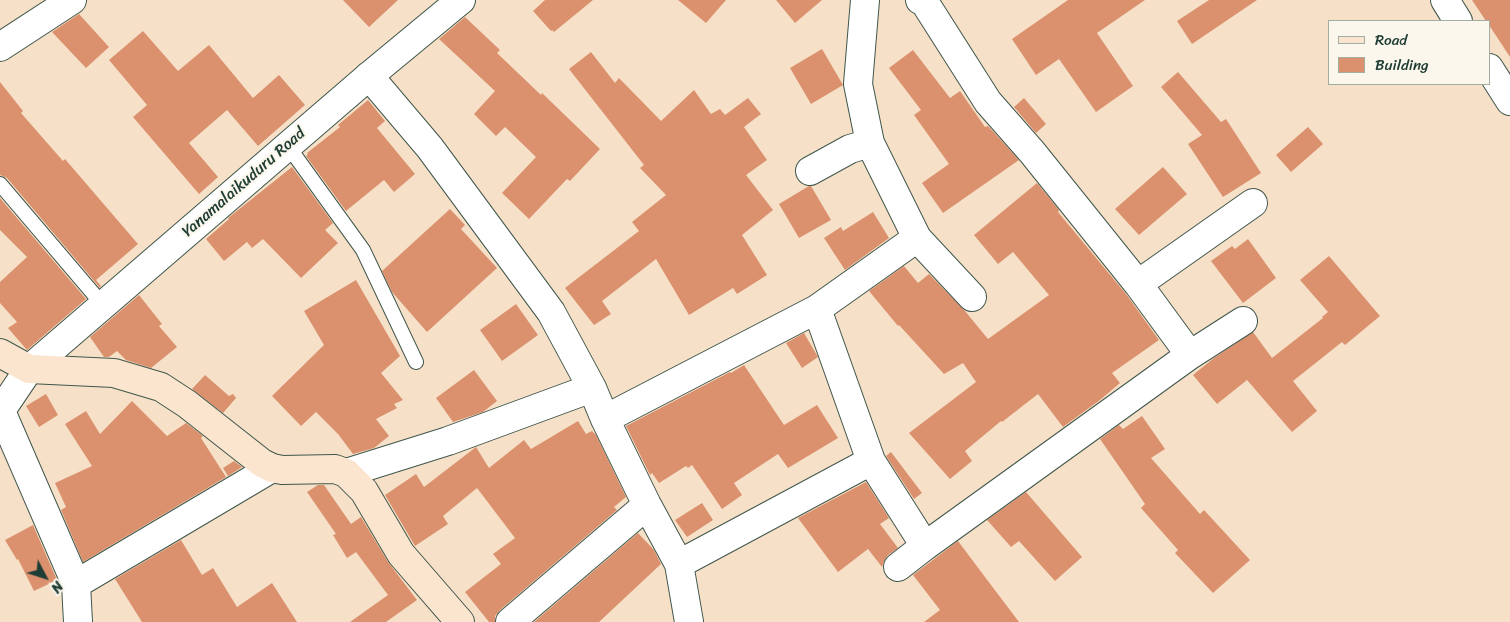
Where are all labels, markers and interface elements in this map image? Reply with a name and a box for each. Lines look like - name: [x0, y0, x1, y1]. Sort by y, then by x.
- legend: [1328, 20, 1490, 85]
- text: Road: [1375, 27, 1407, 53]
- text: Building: [1375, 52, 1429, 78]
- street label: Yanamalaikuduru Road: [179, 124, 309, 242]
- north arrow: [20, 552, 70, 602]
- text: N: [44, 575, 70, 599]

